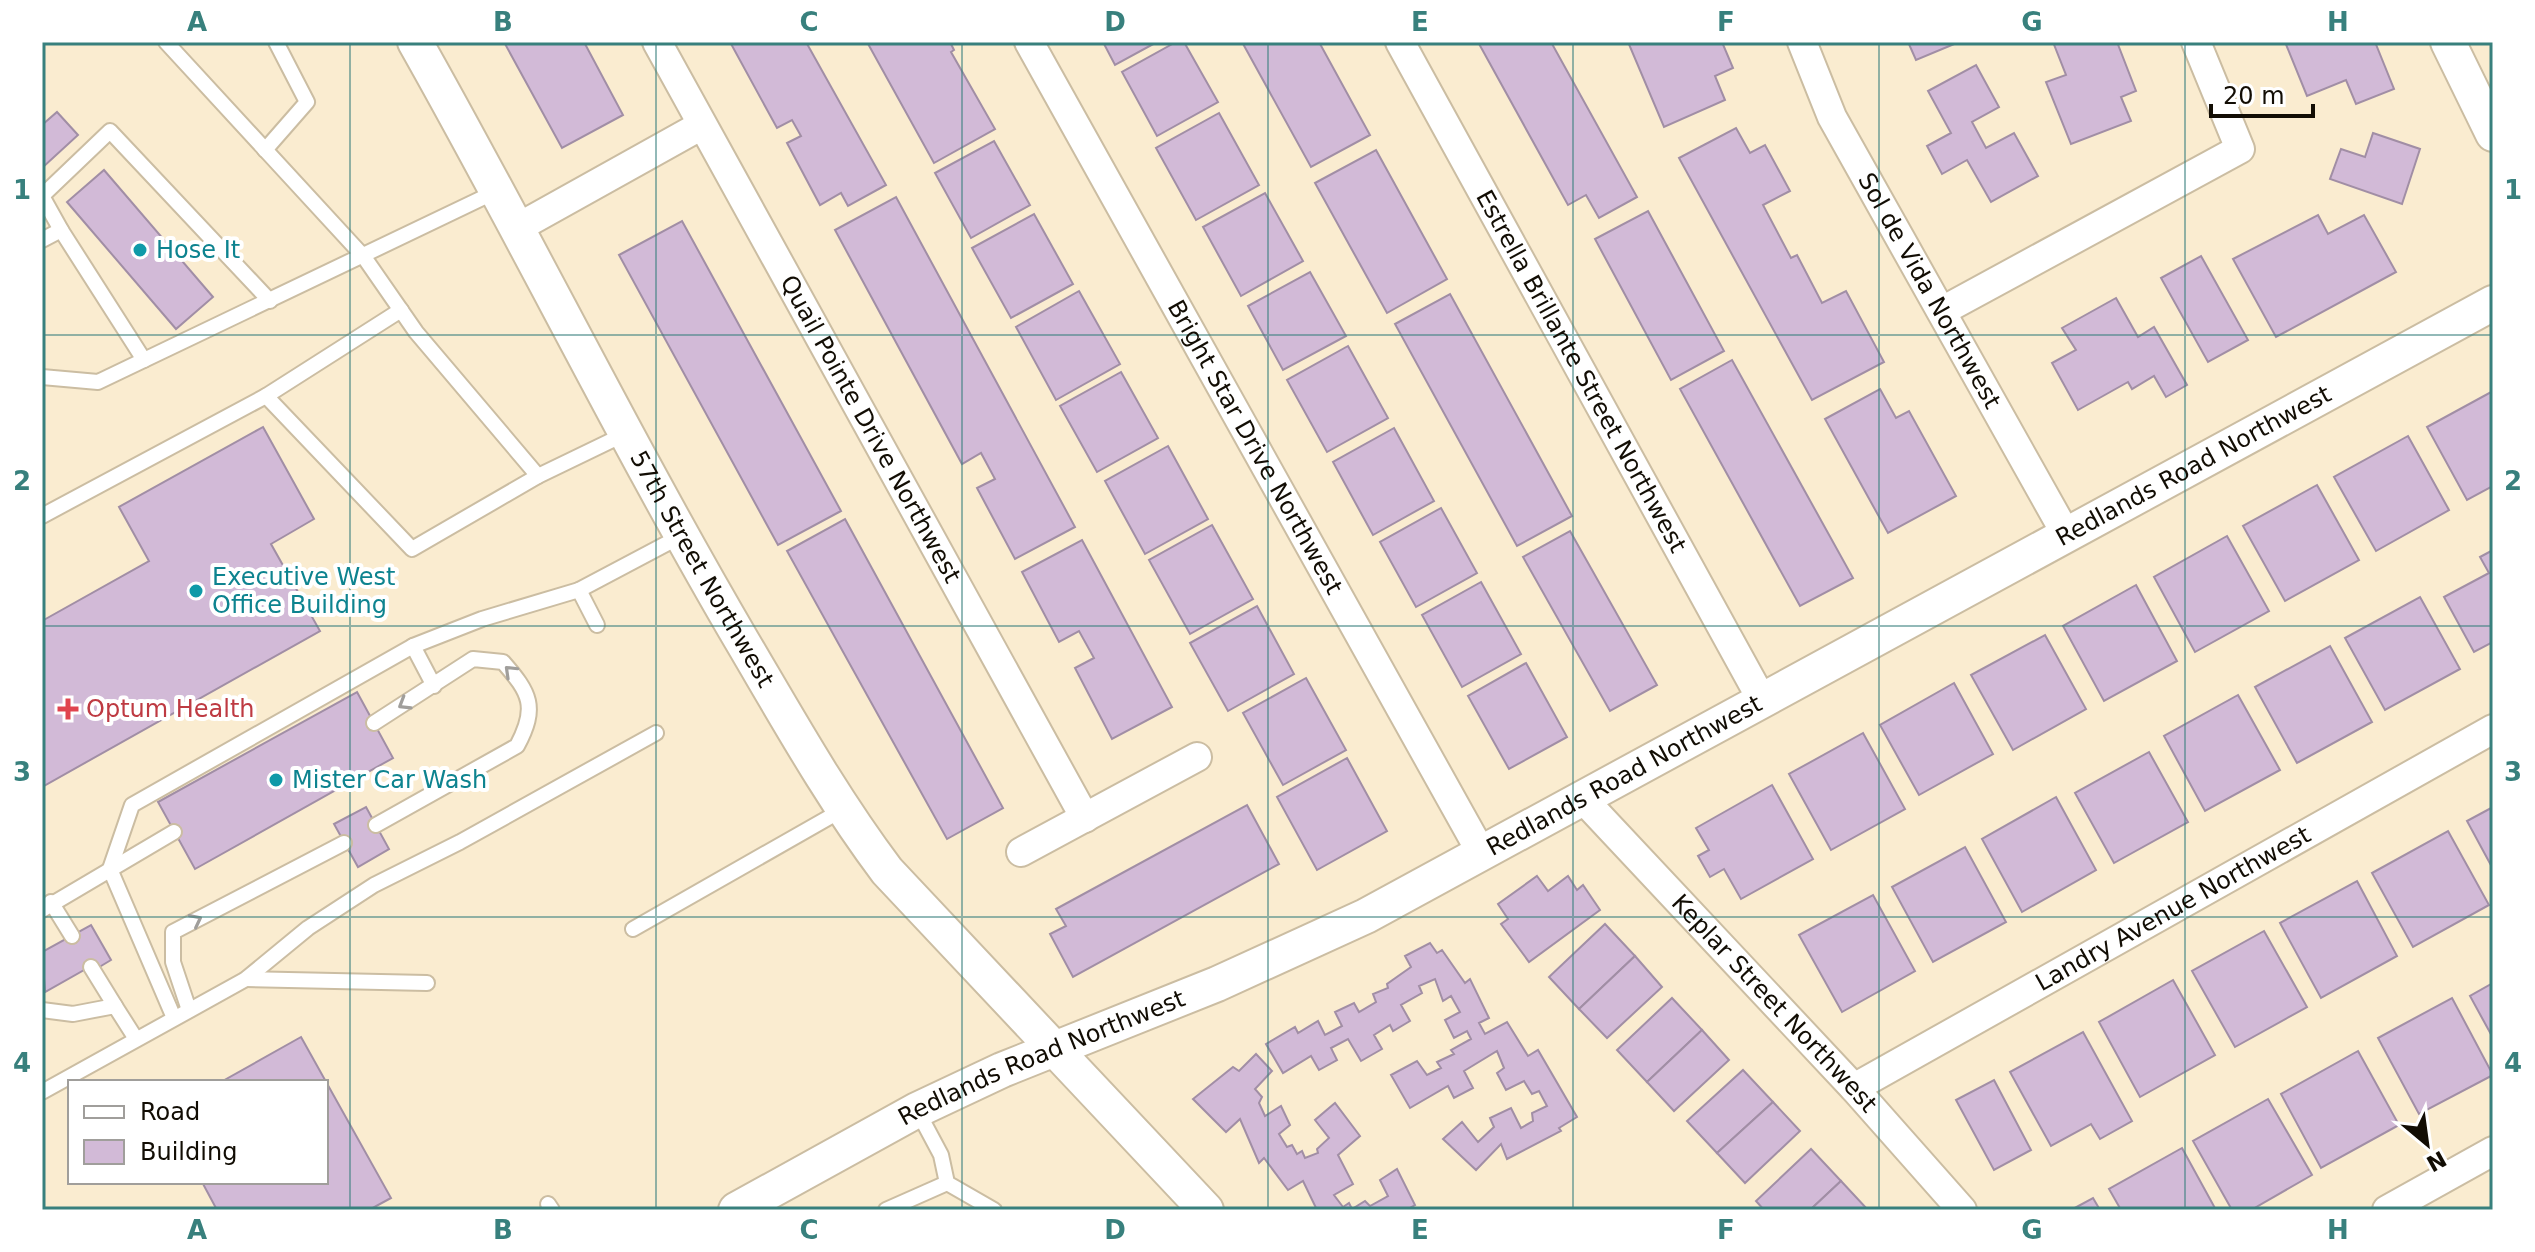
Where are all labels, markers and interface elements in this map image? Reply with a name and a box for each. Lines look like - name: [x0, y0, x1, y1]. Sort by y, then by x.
- text: A: [187, 7, 207, 37]
- text: B: [493, 7, 513, 37]
- text: C: [799, 7, 819, 37]
- text: D: [1104, 7, 1126, 37]
- text: E: [1411, 7, 1429, 37]
- text: F: [1717, 7, 1735, 37]
- text: G: [2021, 7, 2043, 37]
- text: H: [2327, 7, 2349, 37]
- scale bar: [2211, 68, 2313, 118]
- text: 20 m: [2223, 82, 2285, 110]
- street label: Sol de Vida Northwest: [1852, 168, 2007, 413]
- text: 1: [13, 175, 31, 205]
- text: 1: [2504, 175, 2522, 205]
- street label: Estrella Brillante Street Northwest: [1470, 185, 1692, 557]
- place label: Hose It: [156, 236, 240, 264]
- marker: Hose It: [131, 241, 149, 259]
- street label: Quail Pointe Drive Northwest: [774, 270, 967, 588]
- street label: Bright Star Drive Northwest: [1162, 295, 1348, 599]
- street label: Redlands Road Northwest: [2051, 380, 2336, 552]
- street label: 57th Street Northwest: [624, 446, 780, 692]
- text: 2: [13, 466, 31, 496]
- text: 2: [2504, 466, 2522, 496]
- place label: Executive West Office Building: [212, 563, 395, 619]
- marker: Executive West Office Building: [187, 582, 205, 600]
- one-way arrow: [505, 666, 519, 681]
- street label: Redlands Road Northwest: [1482, 689, 1767, 862]
- place label: Optum Health: [86, 695, 255, 723]
- one-way arrow: [398, 695, 413, 710]
- marker: Optum Health: [57, 698, 79, 720]
- text: 3: [13, 757, 31, 787]
- text: 3: [2504, 757, 2522, 787]
- place label: Mister Car Wash: [292, 766, 487, 794]
- marker: Mister Car Wash: [267, 771, 285, 789]
- street label: Landry Avenue Northwest: [2031, 820, 2315, 997]
- street label: Keplar Street Northwest: [1666, 889, 1883, 1118]
- one-way arrow: [187, 915, 202, 930]
- street label: Redlands Road Northwest: [893, 984, 1189, 1132]
- text: 4: [13, 1048, 31, 1078]
- text: 4: [2504, 1048, 2522, 1078]
- legend: [68, 1080, 328, 1184]
- text: Road: [140, 1098, 200, 1126]
- north arrow: [2387, 1104, 2467, 1184]
- text: Building: [140, 1138, 237, 1166]
- text: N: [2422, 1146, 2451, 1176]
- text: A: [187, 1215, 207, 1245]
- text: B: [493, 1215, 513, 1245]
- text: C: [799, 1215, 819, 1245]
- text: D: [1104, 1215, 1126, 1245]
- text: E: [1411, 1215, 1429, 1245]
- text: F: [1717, 1215, 1735, 1245]
- text: G: [2021, 1215, 2043, 1245]
- text: H: [2327, 1215, 2349, 1245]

